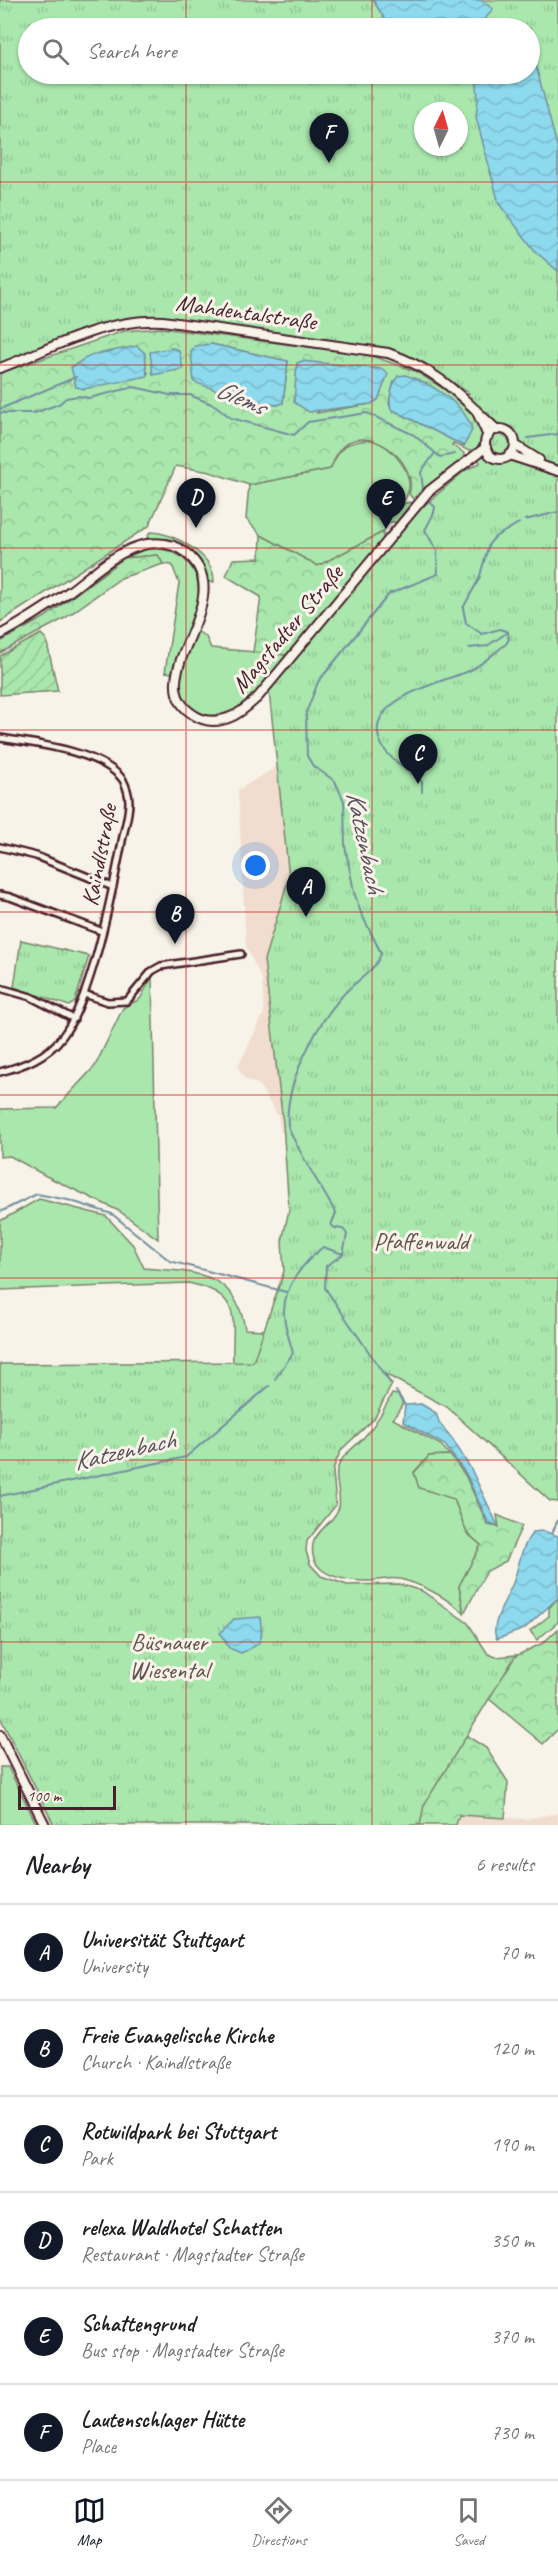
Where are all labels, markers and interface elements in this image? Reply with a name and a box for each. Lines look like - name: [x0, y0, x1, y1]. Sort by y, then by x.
- search box: [18, 18, 540, 84]
- icon: search: [39, 35, 72, 68]
- text: Search here: [87, 37, 177, 65]
- north arrow: [414, 102, 468, 156]
- pin: F: [310, 114, 348, 163]
- street label: Mahdentalstraße: [174, 287, 320, 337]
- water label: Glems: [211, 372, 274, 424]
- pin: D: [176, 478, 216, 528]
- pin: E: [366, 480, 406, 529]
- street label: Magstadter Straße: [225, 557, 351, 699]
- pin: C: [398, 734, 438, 784]
- water label: Katzenbach: [339, 788, 393, 898]
- street label: Kaindlstraße: [74, 799, 124, 908]
- your location: [241, 851, 270, 880]
- pin: A: [286, 868, 326, 917]
- pin: B: [156, 894, 195, 944]
- park label: Pfaffenwald: [374, 1226, 472, 1256]
- water label: Katzenbach: [70, 1422, 180, 1478]
- park label: Büsnauer Wiesental: [129, 1627, 213, 1685]
- scale bar: [18, 1783, 116, 1810]
- text: 100 m: [27, 1786, 61, 1806]
- text: Nearby: [24, 1848, 89, 1881]
- text: 6 results: [475, 1852, 534, 1877]
- text: Universität Stuttgart: [81, 1926, 243, 1954]
- text: A: [38, 1940, 49, 1965]
- text: 70 m: [500, 1940, 534, 1965]
- text: University: [81, 1954, 148, 1979]
- text: Freie Evangelische Kirche: [81, 2022, 273, 2050]
- text: B: [38, 2036, 49, 2061]
- text: 120 m: [491, 2036, 534, 2061]
- text: Church · Kaindlstraße: [81, 2050, 230, 2075]
- text: Rotwildpark bei Stuttgart: [81, 2118, 276, 2146]
- text: C: [39, 2132, 48, 2157]
- text: 190 m: [491, 2132, 534, 2157]
- text: Park: [81, 2146, 113, 2171]
- text: relexa Waldhotel Schatten: [81, 2214, 282, 2242]
- text: D: [38, 2228, 49, 2253]
- text: 350 m: [491, 2228, 534, 2253]
- text: Restaurant · Magstadter Straße: [81, 2242, 304, 2267]
- text: Schattengrund: [81, 2310, 194, 2338]
- text: E: [38, 2324, 49, 2349]
- text: 370 m: [491, 2324, 534, 2349]
- text: Bus stop · Magstadter Straße: [81, 2338, 284, 2363]
- text: Lautenschlager Hütte: [81, 2406, 244, 2434]
- text: F: [39, 2420, 48, 2445]
- text: 730 m: [491, 2420, 534, 2445]
- text: Place: [81, 2434, 116, 2459]
- tab: Map: [73, 2494, 106, 2550]
- tab: Directions: [251, 2494, 307, 2550]
- tab: Saved: [452, 2494, 485, 2550]

